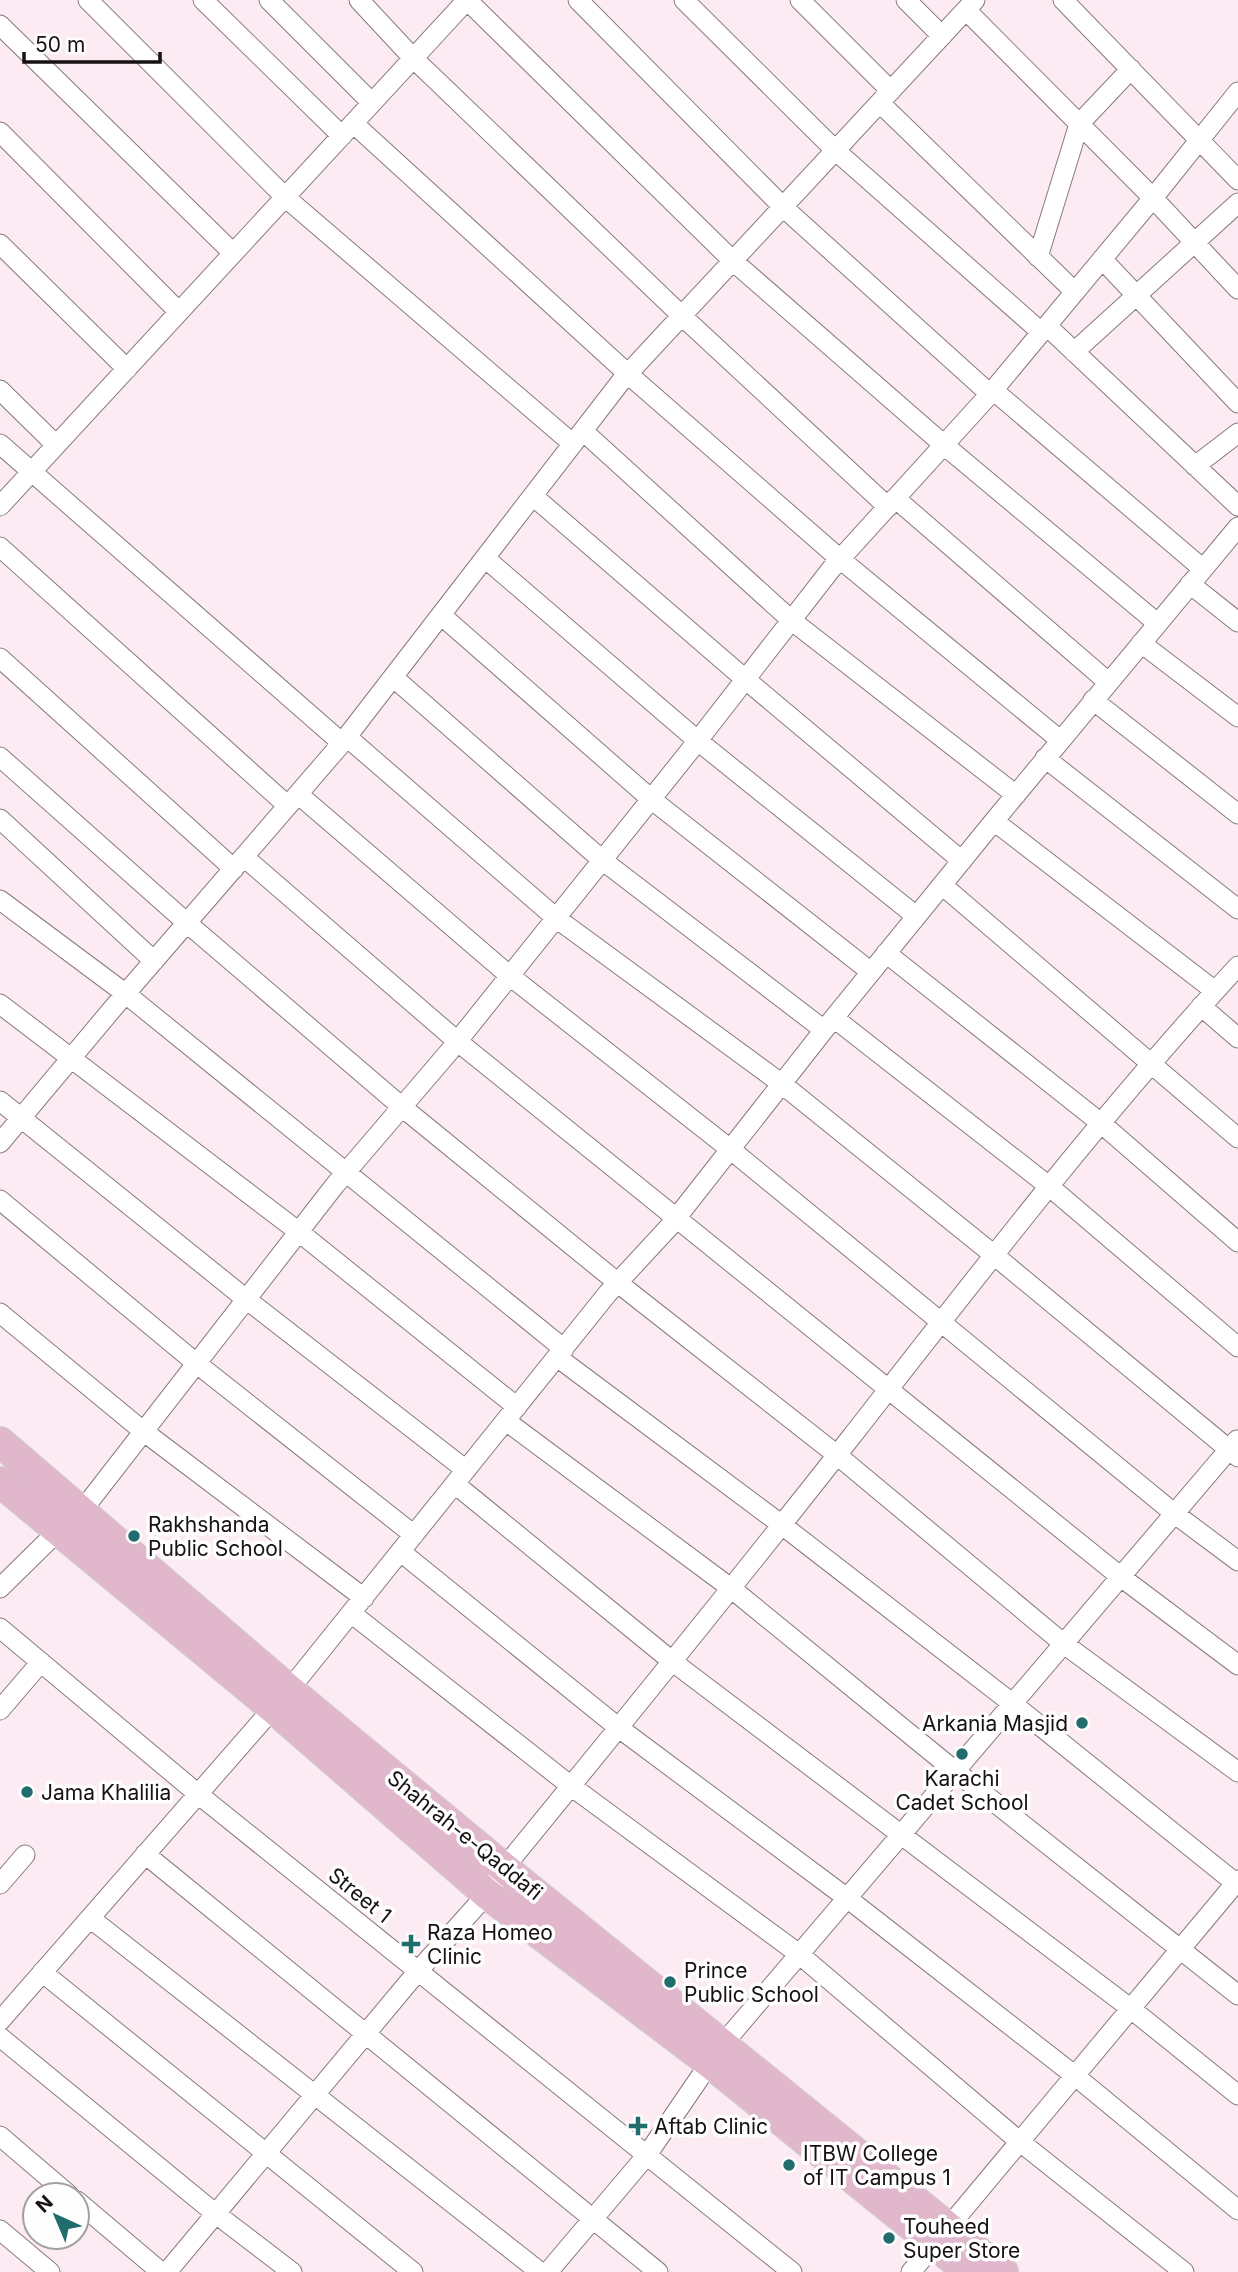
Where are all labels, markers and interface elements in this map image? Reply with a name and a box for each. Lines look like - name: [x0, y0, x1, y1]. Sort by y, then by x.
- scale bar: [24, 21, 161, 65]
- text: 50 m: [35, 32, 85, 57]
- place label: Rakhshanda Public School: [148, 1512, 283, 1561]
- marker: Rakhshanda Public School: [126, 1528, 142, 1544]
- place label: Arkania Masjid: [922, 1711, 1068, 1736]
- marker: Arkania Masjid: [1074, 1715, 1090, 1731]
- marker: Karachi Cadet School: [954, 1746, 970, 1762]
- street label: Shahrah-e-Qaddafi: [383, 1765, 547, 1905]
- place label: Karachi Cadet School: [895, 1766, 1029, 1815]
- place label: Jama Khalilia: [41, 1780, 171, 1805]
- marker: Jama Khalilia: [19, 1784, 35, 1800]
- street label: Street 1: [323, 1862, 397, 1928]
- place label: Raza Homeo Clinic: [427, 1920, 553, 1969]
- marker: Raza Homeo Clinic: [401, 1934, 421, 1954]
- place label: Prince Public School: [684, 1958, 819, 2007]
- marker: Prince Public School: [662, 1974, 678, 1990]
- place label: Aftab Clinic: [654, 2114, 768, 2139]
- marker: Aftab Clinic: [628, 2116, 648, 2136]
- place label: ITBW College of IT Campus 1: [803, 2141, 951, 2190]
- marker: ITBW College of IT Campus 1: [781, 2157, 797, 2173]
- north arrow: [21, 2181, 91, 2251]
- text: N: [31, 2191, 58, 2217]
- place label: Touheed Super Store: [903, 2214, 1020, 2263]
- marker: Touheed Super Store: [881, 2230, 897, 2246]

